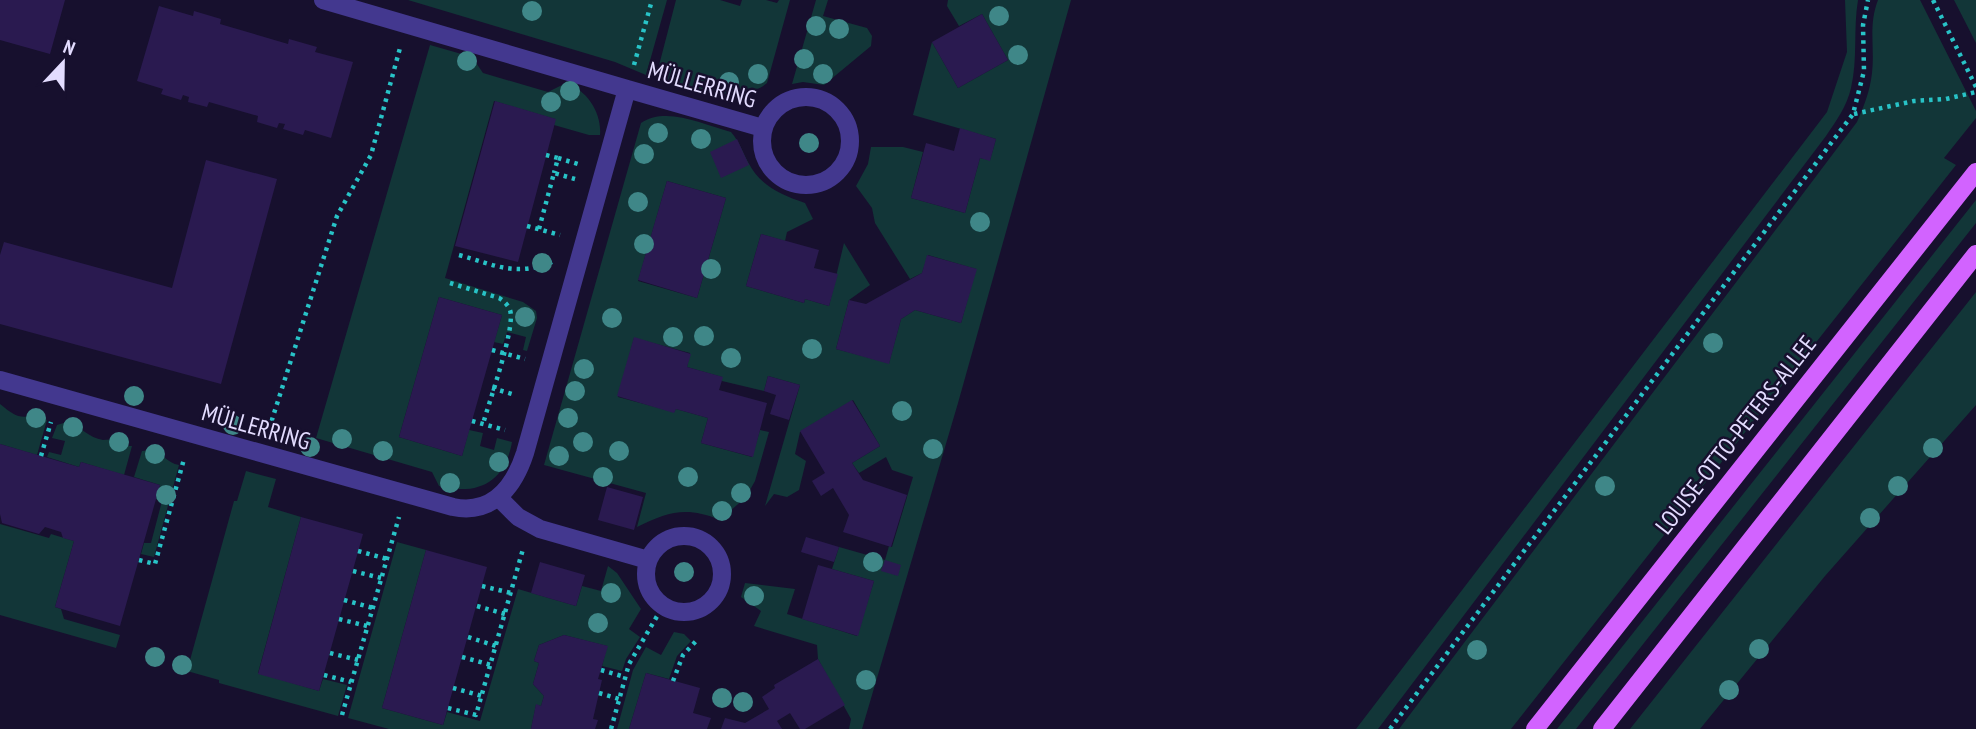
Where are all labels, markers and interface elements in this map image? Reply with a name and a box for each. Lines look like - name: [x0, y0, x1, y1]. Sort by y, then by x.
- north arrow: [28, 28, 98, 98]
- text: N: [60, 34, 79, 60]
- street label: MÜLLERRING: [644, 54, 760, 115]
- street label: LOUISE-OTTO-PETERS-ALLEE: [1648, 329, 1823, 540]
- street label: MÜLLERRING: [198, 396, 314, 457]

